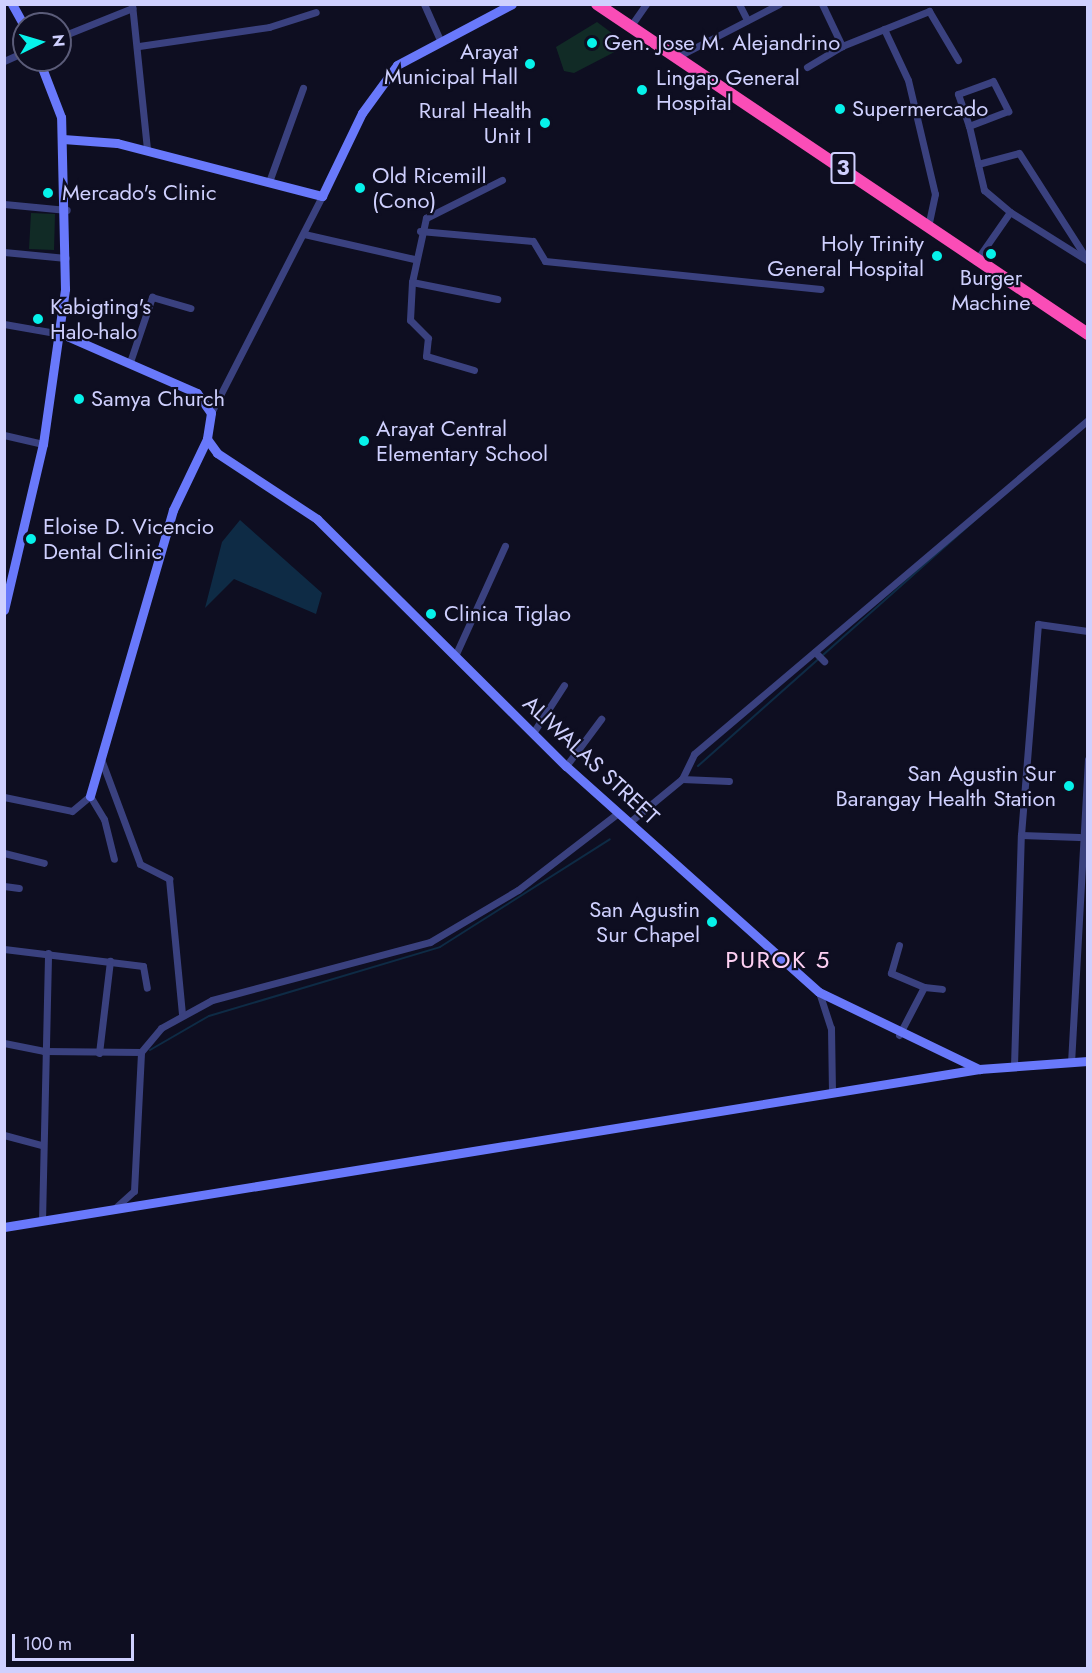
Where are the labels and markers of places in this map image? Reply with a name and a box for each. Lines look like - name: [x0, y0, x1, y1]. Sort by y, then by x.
- place label: Gen. Jose M. Alejandrino: [604, 30, 840, 56]
- marker: Gen. Jose M. Alejandrino: [585, 36, 599, 50]
- place label: Arayat Municipal Hall: [384, 38, 518, 90]
- marker: Arayat Municipal Hall: [523, 57, 537, 71]
- place label: Lingap General Hospital: [656, 64, 800, 116]
- marker: Lingap General Hospital: [633, 81, 651, 99]
- place label: Supermercado: [852, 96, 988, 122]
- place label: Rural Health Unit I: [419, 97, 532, 148]
- marker: Supermercado: [833, 102, 847, 116]
- marker: Rural Health Unit I: [536, 114, 554, 132]
- place label: Old Ricemill (Cono): [372, 162, 486, 214]
- place label: Mercado's Clinic: [62, 180, 217, 206]
- marker: Old Ricemill (Cono): [353, 181, 367, 195]
- marker: Mercado's Clinic: [39, 184, 57, 202]
- place label: Holy Trinity General Hospital: [767, 230, 924, 282]
- marker: Holy Trinity General Hospital: [928, 247, 946, 265]
- marker: Burger Machine: [984, 247, 998, 261]
- place label: Burger Machine: [951, 264, 1031, 316]
- place label: Kabigting's Halo-halo: [50, 293, 151, 344]
- marker: Kabigting's Halo-halo: [31, 312, 45, 326]
- place label: Samya Church: [91, 386, 225, 412]
- marker: Samya Church: [72, 392, 86, 406]
- place label: Arayat Central Elementary School: [376, 415, 548, 466]
- marker: Arayat Central Elementary School: [357, 434, 371, 448]
- place label: Eloise D. Vicencio Dental Clinic: [43, 513, 214, 564]
- marker: Eloise D. Vicencio Dental Clinic: [24, 532, 38, 546]
- place label: Clinica Tiglao: [444, 601, 571, 627]
- marker: Clinica Tiglao: [422, 605, 440, 623]
- place label: San Agustin Sur Barangay Health Station: [836, 760, 1056, 812]
- marker: San Agustin Sur Barangay Health Station: [1060, 777, 1078, 795]
- place label: San Agustin Sur Chapel: [589, 896, 700, 948]
- marker: San Agustin Sur Chapel: [705, 915, 719, 929]

